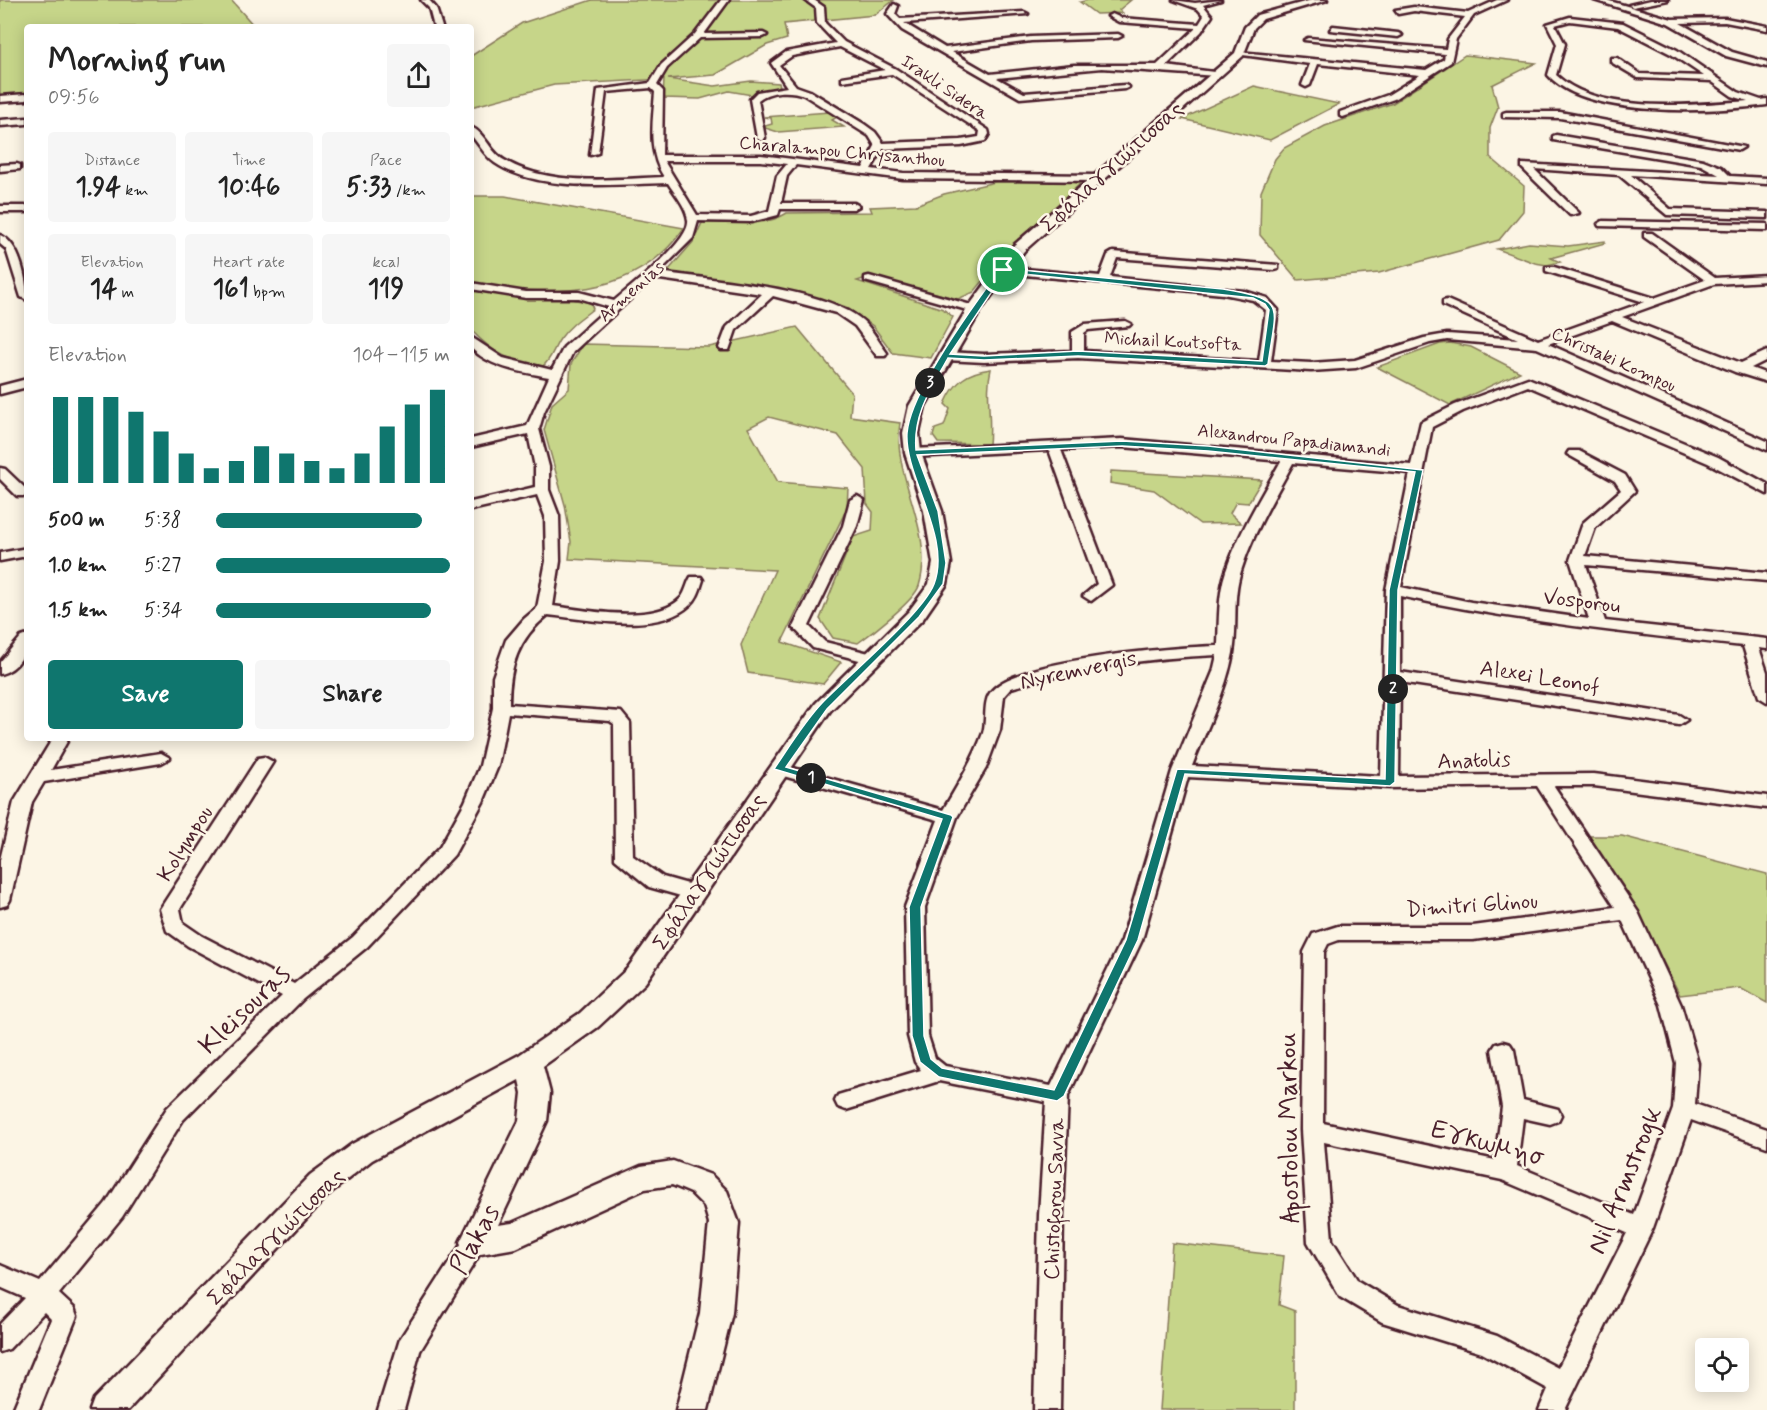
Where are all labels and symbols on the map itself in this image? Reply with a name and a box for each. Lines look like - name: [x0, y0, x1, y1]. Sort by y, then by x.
- street label: Irakli Sidera: [896, 50, 993, 126]
- street label: Σφάλαγγιώτισσας: [1035, 96, 1190, 239]
- street label: Charalampou Chrysanthou: [738, 131, 946, 173]
- pin: [977, 244, 1028, 295]
- street label: Armenias: [594, 256, 670, 328]
- street label: Christaki Kompou: [1548, 322, 1680, 398]
- street label: Michail Koutsofta: [1104, 326, 1242, 358]
- pin: 3: [915, 368, 945, 398]
- street label: Alexandrou Papadiamandi: [1196, 419, 1392, 463]
- street label: Vosporou: [1541, 583, 1622, 621]
- street label: Nyremvergis: [1018, 645, 1140, 698]
- street label: Alexei Leonof: [1478, 655, 1602, 701]
- pin: 2: [1378, 674, 1408, 704]
- street label: Anatolis: [1437, 746, 1512, 776]
- pin: 1: [796, 763, 826, 793]
- street label: Σφάλαγγιώτισσας: [647, 788, 773, 956]
- street label: Kolympou: [151, 801, 220, 887]
- street label: Dimitri Glinou: [1405, 887, 1539, 925]
- street label: Kleisouras: [191, 958, 299, 1063]
- street label: Apostolou Markou: [1270, 1032, 1312, 1224]
- street label: Nil Armstrogk: [1580, 1102, 1671, 1260]
- street label: Εγκωμησ: [1427, 1112, 1549, 1176]
- street label: Chistoforou Savva: [1038, 1117, 1074, 1281]
- street label: Σφάλαγγιώτισσας: [202, 1163, 351, 1312]
- street label: Plakas: [442, 1198, 509, 1281]

